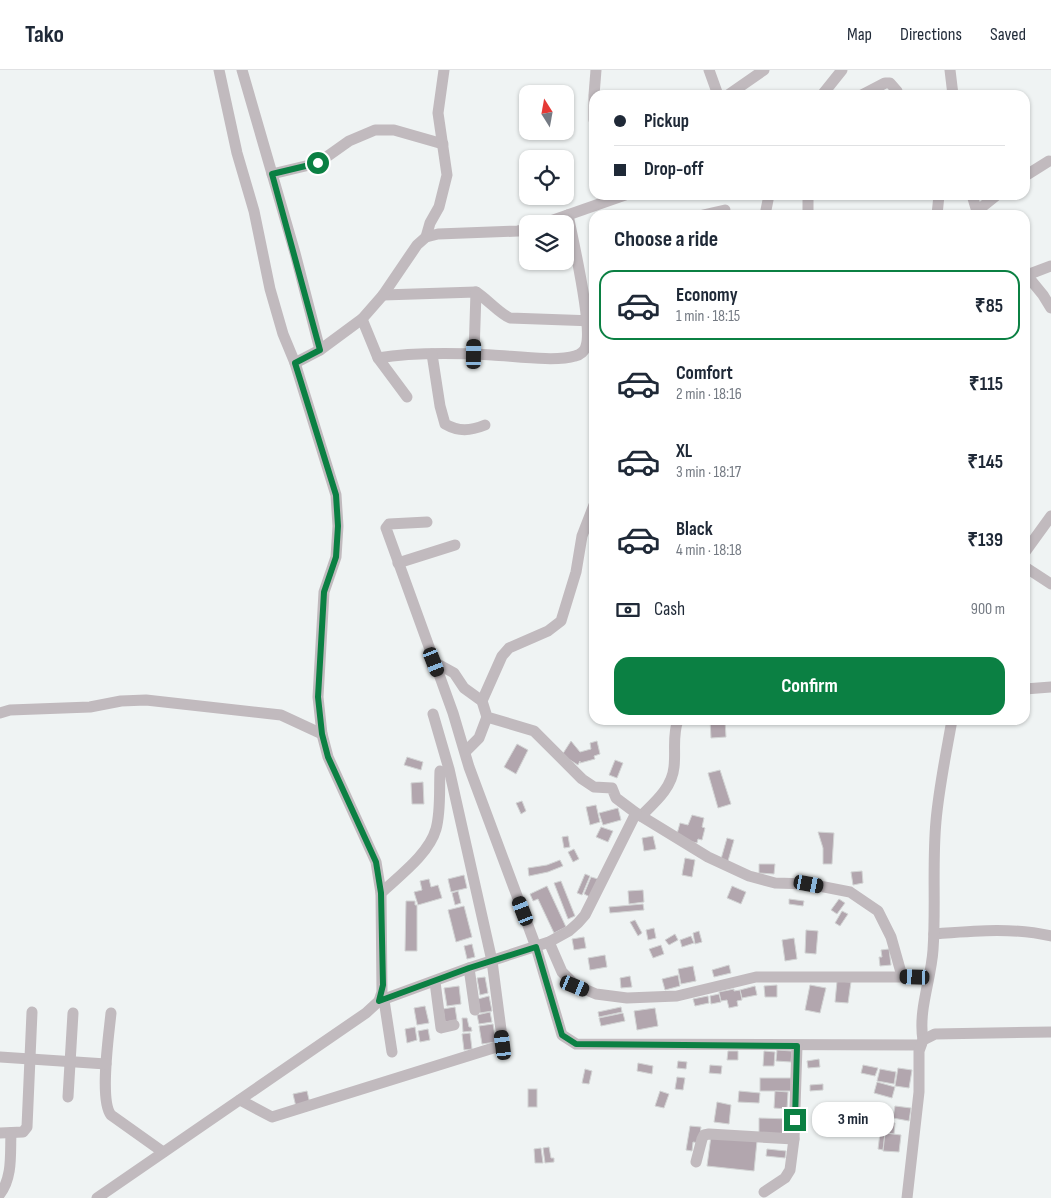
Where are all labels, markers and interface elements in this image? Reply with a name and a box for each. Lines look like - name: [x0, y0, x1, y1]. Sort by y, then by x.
- text: Tako: [25, 20, 64, 49]
- text: Map: [847, 24, 872, 45]
- text: Directions: [900, 24, 962, 45]
- text: Saved: [990, 24, 1026, 45]
- north arrow: [519, 85, 574, 140]
- map controls: [519, 85, 574, 270]
- text: Pickup: [644, 110, 689, 133]
- button: locate: [519, 150, 574, 205]
- route start: [307, 152, 329, 174]
- text: Drop-off: [644, 158, 704, 181]
- button: layers: [519, 215, 574, 270]
- text: Choose a ride: [614, 226, 718, 253]
- icon: car: [616, 283, 661, 328]
- text: Economy: [676, 284, 738, 307]
- text: ₹85: [975, 295, 1003, 318]
- text: 1 min · 18:15: [676, 307, 740, 326]
- car: [466, 339, 481, 369]
- icon: car: [616, 361, 661, 406]
- text: Comfort: [676, 362, 733, 385]
- text: ₹115: [969, 373, 1003, 396]
- text: 2 min · 18:16: [676, 385, 742, 404]
- icon: car: [616, 439, 661, 484]
- text: XL: [676, 440, 692, 463]
- text: ₹145: [967, 451, 1003, 474]
- text: 3 min · 18:17: [676, 463, 741, 482]
- icon: car: [616, 517, 661, 562]
- text: Black: [676, 518, 713, 541]
- text: ₹139: [967, 529, 1003, 552]
- text: 4 min · 18:18: [676, 541, 742, 560]
- icon: cash: [614, 596, 642, 624]
- text: Cash: [654, 598, 685, 621]
- text: 900 m: [971, 600, 1005, 619]
- car: [421, 645, 446, 679]
- button: Confirm: [614, 657, 1005, 715]
- car: [792, 874, 825, 894]
- car: [510, 894, 535, 928]
- car: [899, 969, 930, 985]
- car: [558, 973, 591, 999]
- car: [493, 1029, 512, 1061]
- callout: 3 min: [812, 1102, 895, 1138]
- route end: [784, 1109, 806, 1131]
- text: 3 min: [838, 1110, 868, 1129]

